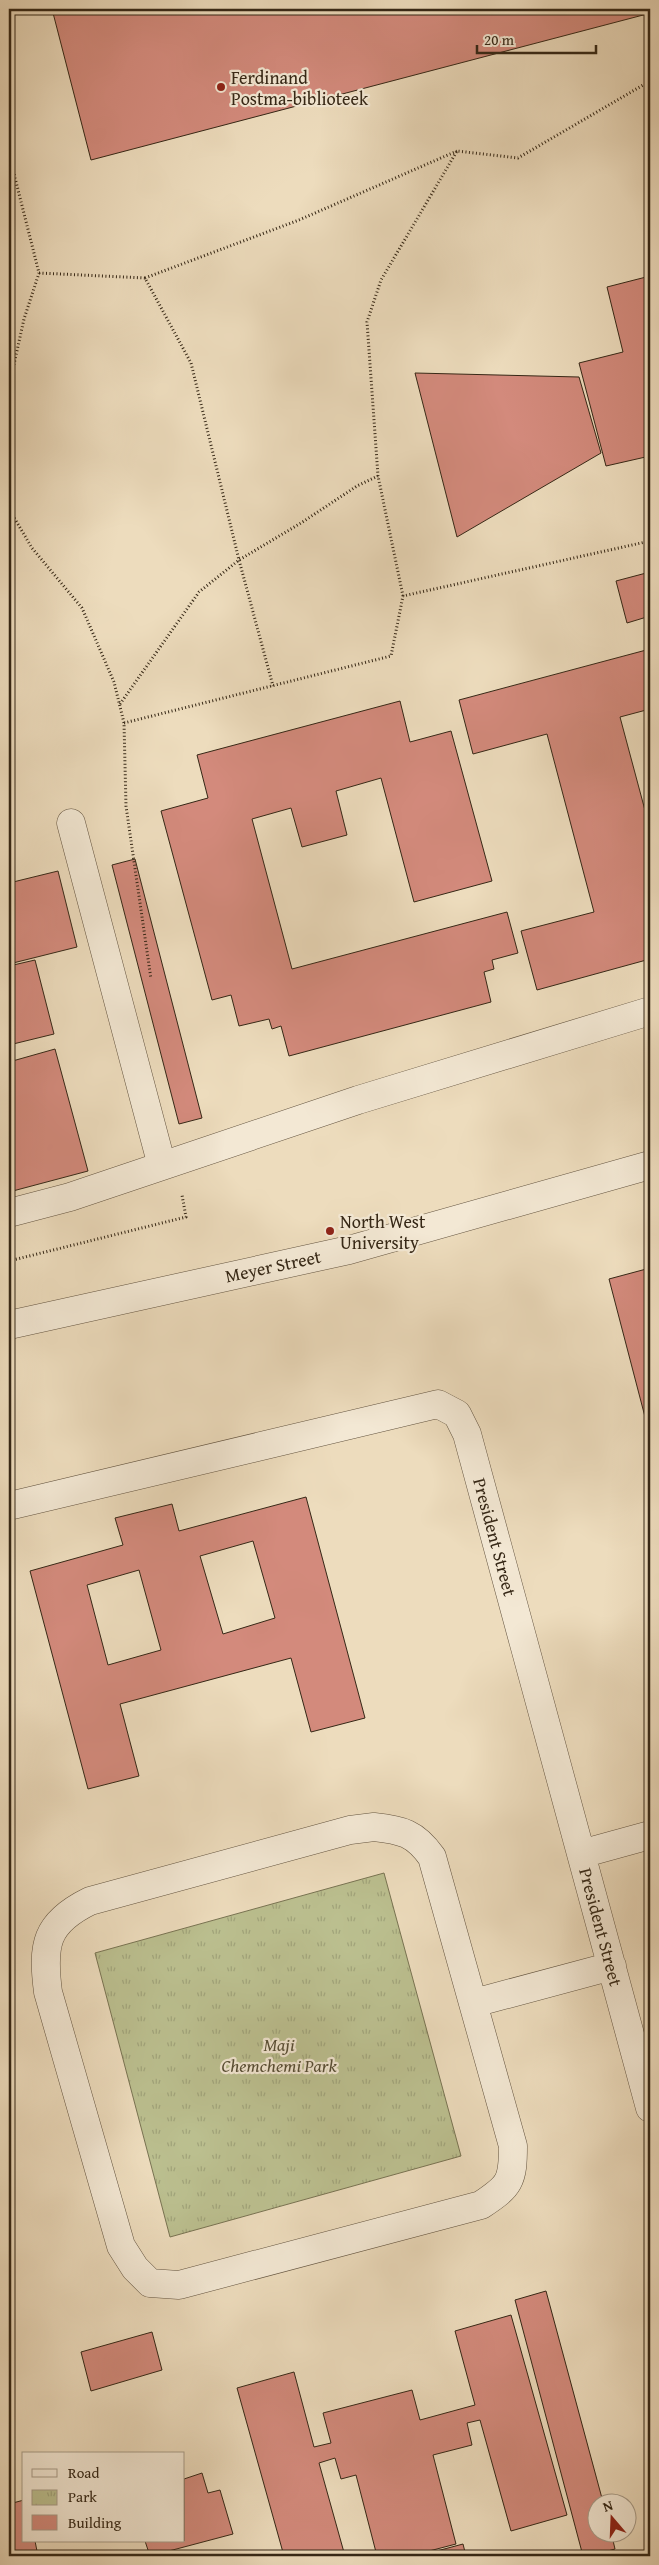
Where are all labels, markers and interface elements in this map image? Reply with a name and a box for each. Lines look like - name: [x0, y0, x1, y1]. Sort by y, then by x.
- scale bar: [477, 22, 595, 54]
- text: 20 m: [484, 29, 515, 50]
- place label: Ferdinand Postma-biblioteek: [231, 64, 369, 112]
- marker: Ferdinand Postma-biblioteek: [215, 81, 227, 93]
- place label: North West University: [340, 1208, 426, 1256]
- marker: North West University: [324, 1225, 336, 1237]
- street label: Meyer Street: [223, 1243, 324, 1289]
- street label: President Street: [466, 1475, 524, 1600]
- street label: President Street: [572, 1865, 630, 1990]
- park label: Maji Chemchemi Park: [221, 2031, 337, 2079]
- legend: [22, 2452, 185, 2542]
- text: Road: [68, 2462, 99, 2483]
- text: Park: [68, 2486, 97, 2507]
- north arrow: [586, 2492, 636, 2542]
- text: N: [600, 2495, 616, 2517]
- text: Building: [68, 2512, 122, 2533]

